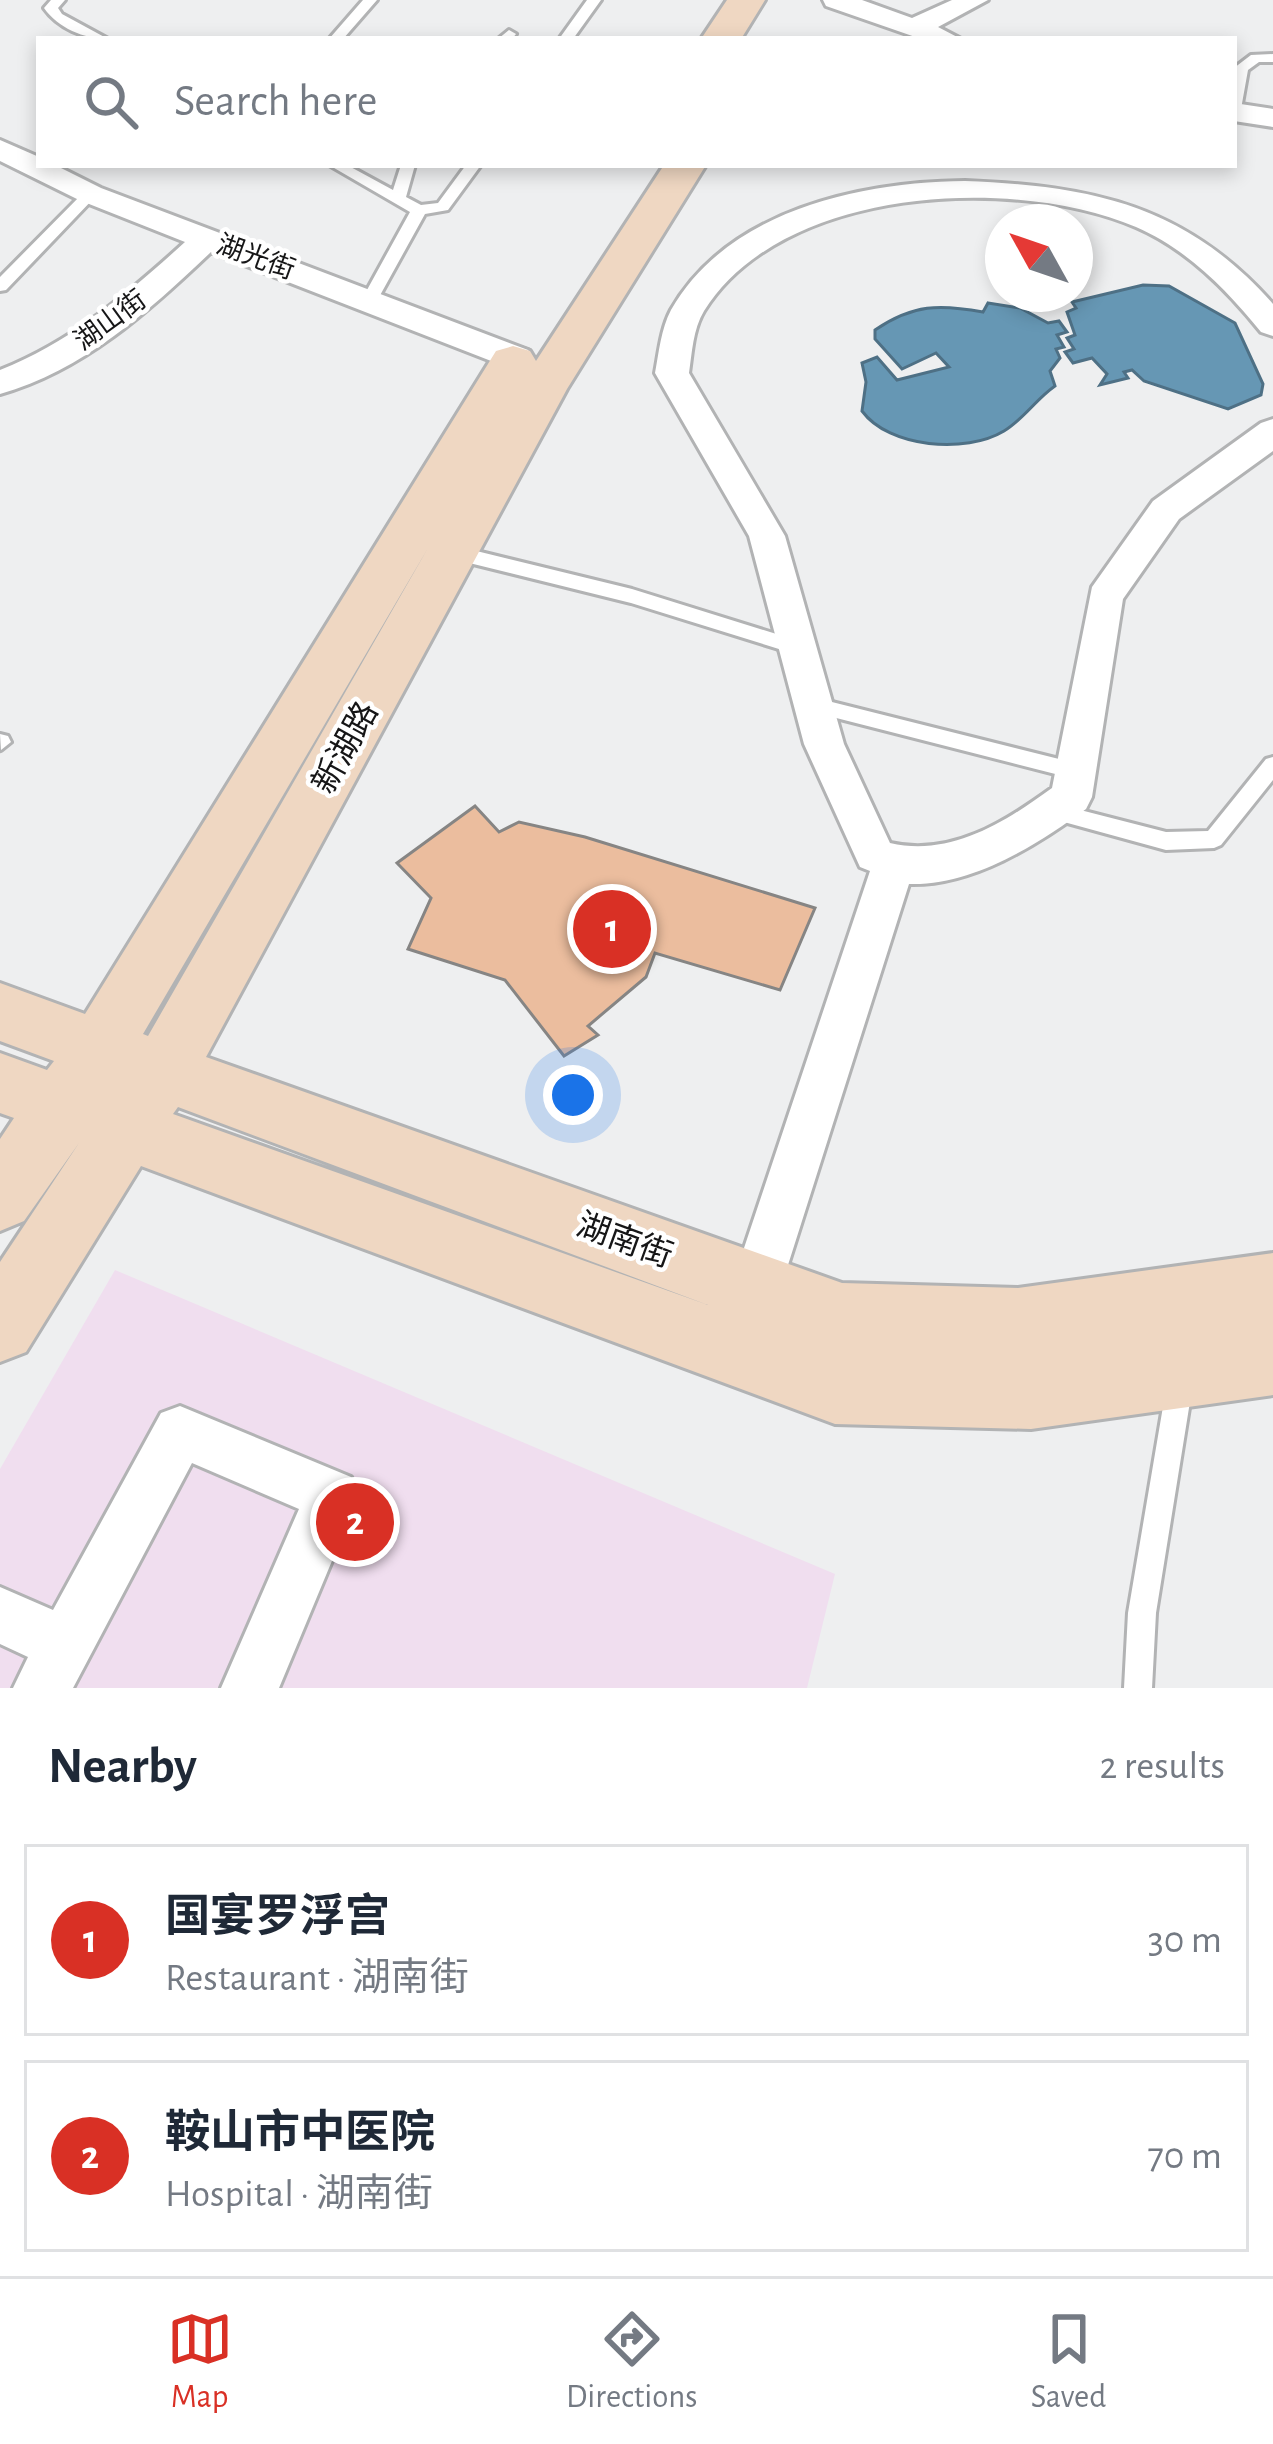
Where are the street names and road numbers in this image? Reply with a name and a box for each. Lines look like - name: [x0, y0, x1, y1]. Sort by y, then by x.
- street label: 湖光街: [213, 230, 299, 284]
- street label: 湖山街: [69, 285, 151, 355]
- street label: 新湖路: [306, 696, 385, 800]
- street label: 湖南街: [572, 1207, 677, 1274]

